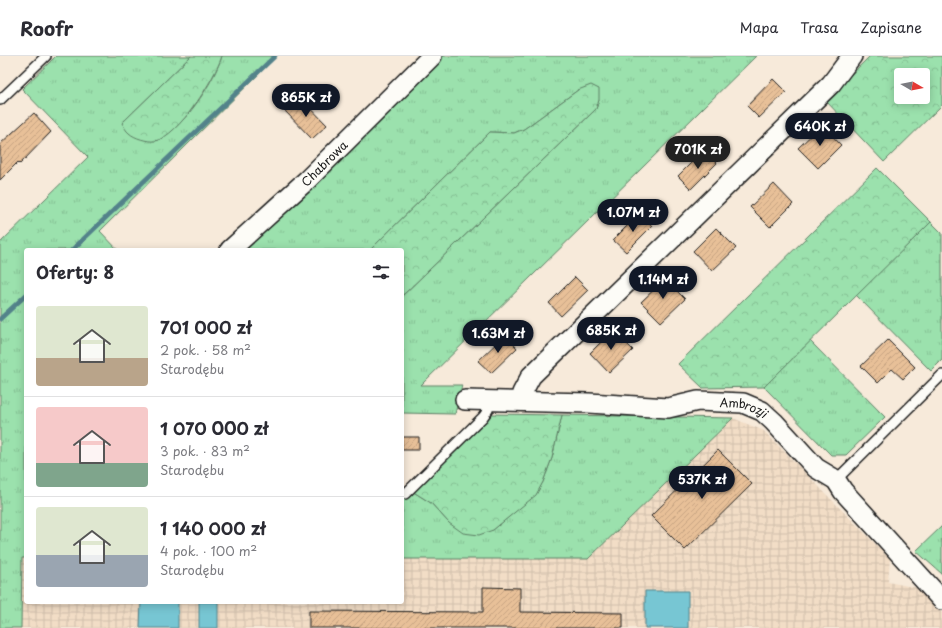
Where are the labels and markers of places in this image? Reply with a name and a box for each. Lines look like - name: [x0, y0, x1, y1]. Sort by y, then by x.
- pin: 865K zł: [269, 84, 343, 118]
- pin: 640K zł: [783, 113, 857, 147]
- pin: 701K zł: [661, 136, 735, 170]
- pin: 1.07M zł: [592, 199, 674, 233]
- pin: 1.14M zł: [622, 266, 704, 300]
- pin: 685K zł: [574, 317, 648, 351]
- pin: 1.63M zł: [457, 320, 539, 354]
- pin: 537K zł: [665, 466, 739, 500]

